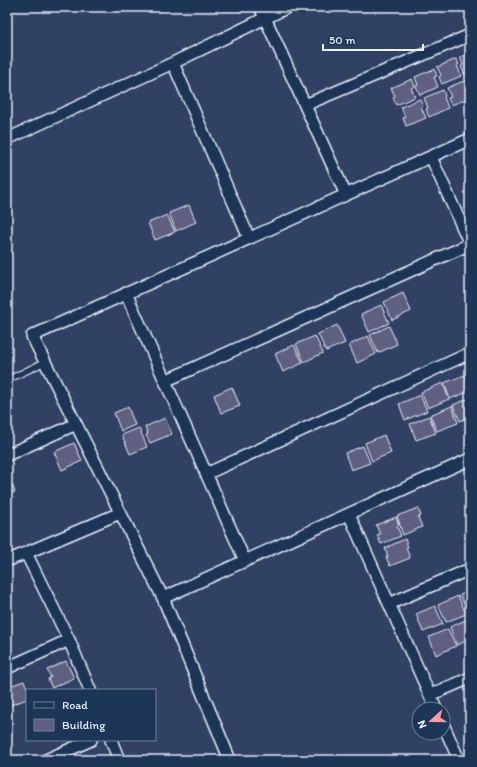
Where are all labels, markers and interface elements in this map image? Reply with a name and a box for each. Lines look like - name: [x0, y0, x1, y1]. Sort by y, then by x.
- scale bar: [323, 26, 423, 52]
- text: 50 m: [329, 33, 355, 47]
- legend: [26, 689, 156, 741]
- text: Road: [62, 698, 88, 712]
- north arrow: [411, 701, 451, 741]
- text: Building: [62, 718, 106, 732]
- text: N: [415, 719, 430, 730]

